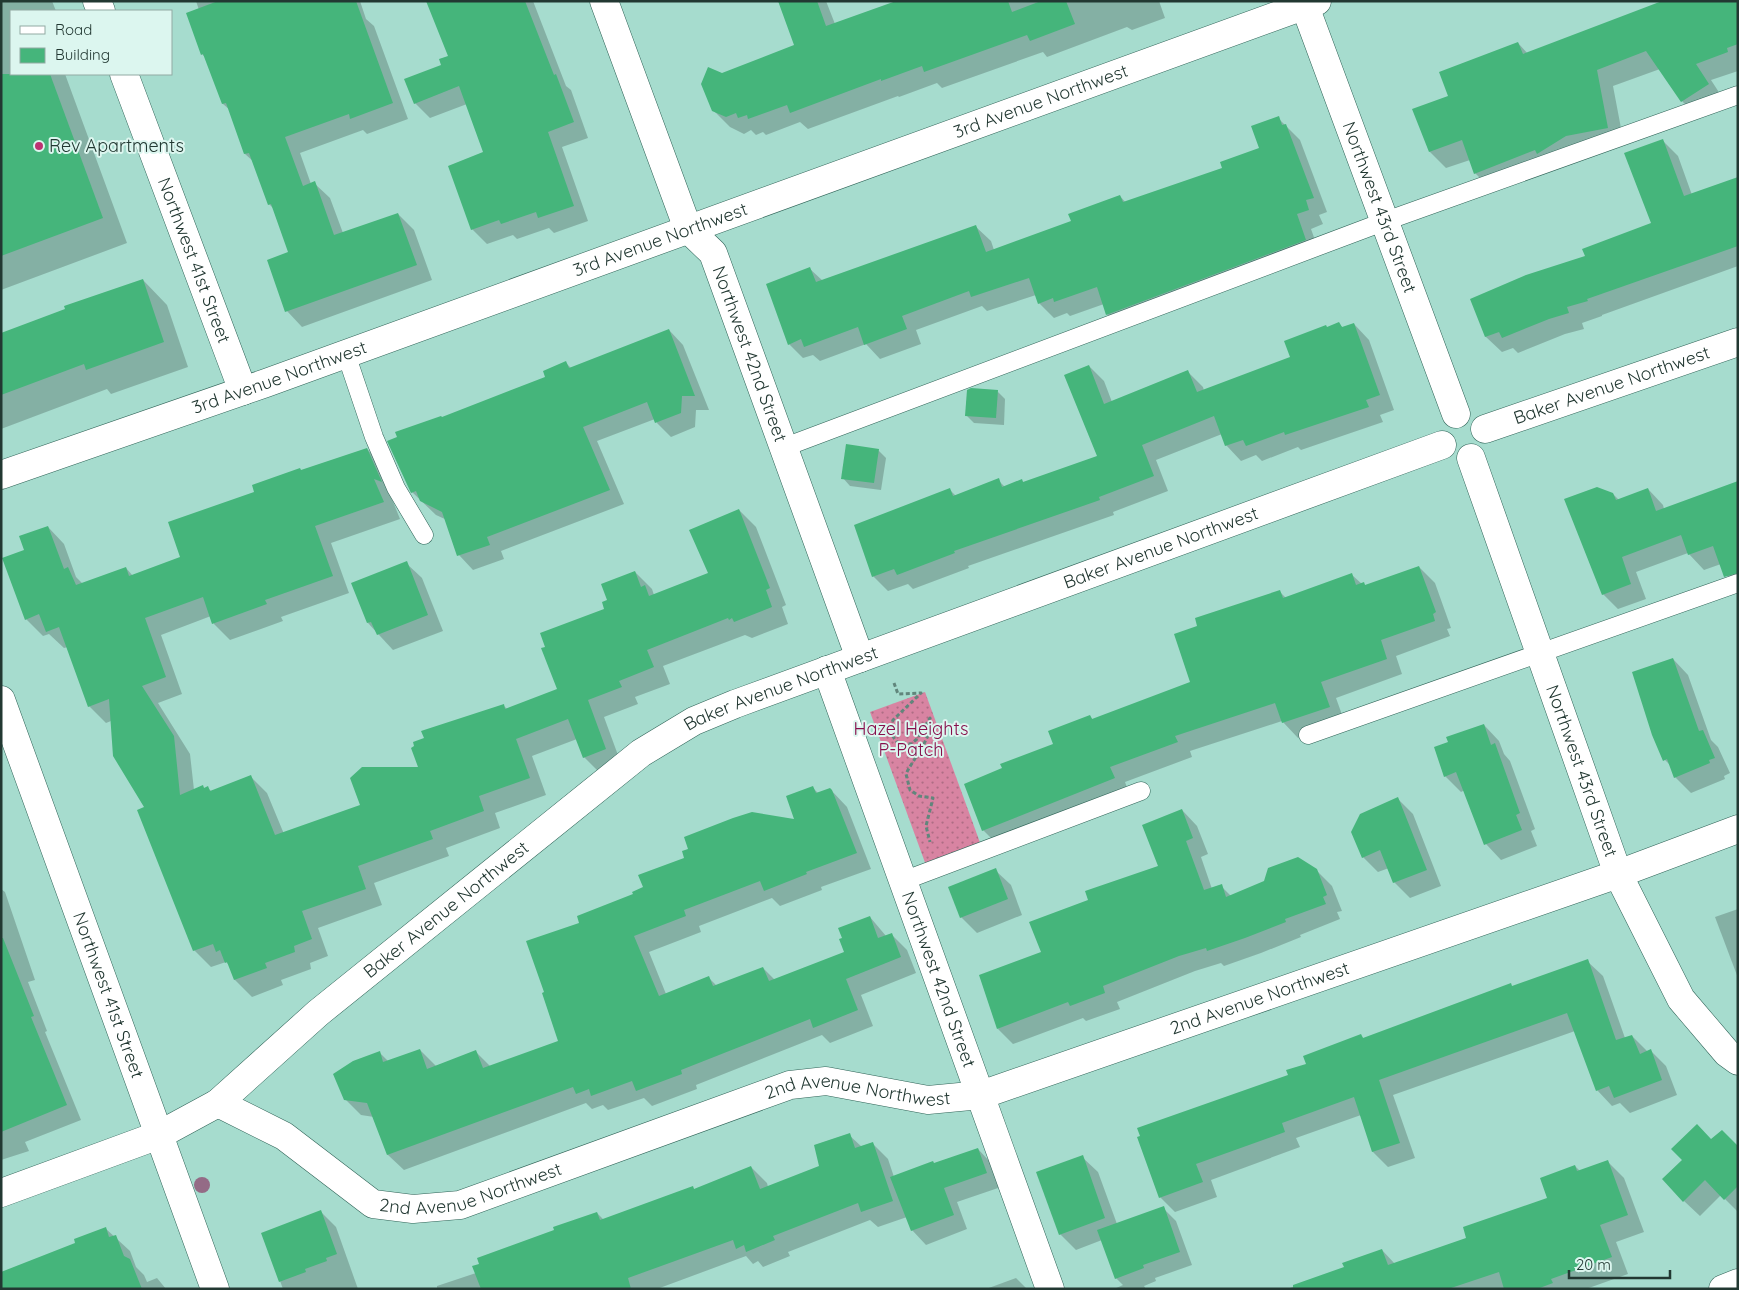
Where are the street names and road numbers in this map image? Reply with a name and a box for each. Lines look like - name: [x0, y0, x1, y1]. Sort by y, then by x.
- street label: 3rd Avenue Northwest: [950, 59, 1131, 143]
- street label: Northwest 43rd Street: [1338, 118, 1422, 296]
- street label: Northwest 41st Street: [153, 174, 236, 346]
- street label: 3rd Avenue Northwest: [570, 197, 750, 281]
- street label: Northwest 42nd Street: [708, 263, 793, 445]
- street label: 3rd Avenue Northwest: [189, 335, 370, 419]
- street label: Baker Avenue Northwest: [1510, 341, 1713, 429]
- street label: Baker Avenue Northwest: [1060, 501, 1261, 594]
- street label: Baker Avenue Northwest: [679, 641, 881, 736]
- street label: Northwest 43rd Street: [1541, 682, 1623, 860]
- street label: Baker Avenue Northwest: [358, 836, 533, 983]
- street label: Northwest 42nd Street: [897, 888, 981, 1070]
- street label: Northwest 41st Street: [68, 909, 149, 1081]
- street label: 2nd Avenue Northwest: [1167, 956, 1352, 1040]
- street label: 2nd Avenue Northwest: [761, 1069, 951, 1111]
- street label: 2nd Avenue Northwest: [378, 1157, 565, 1220]

